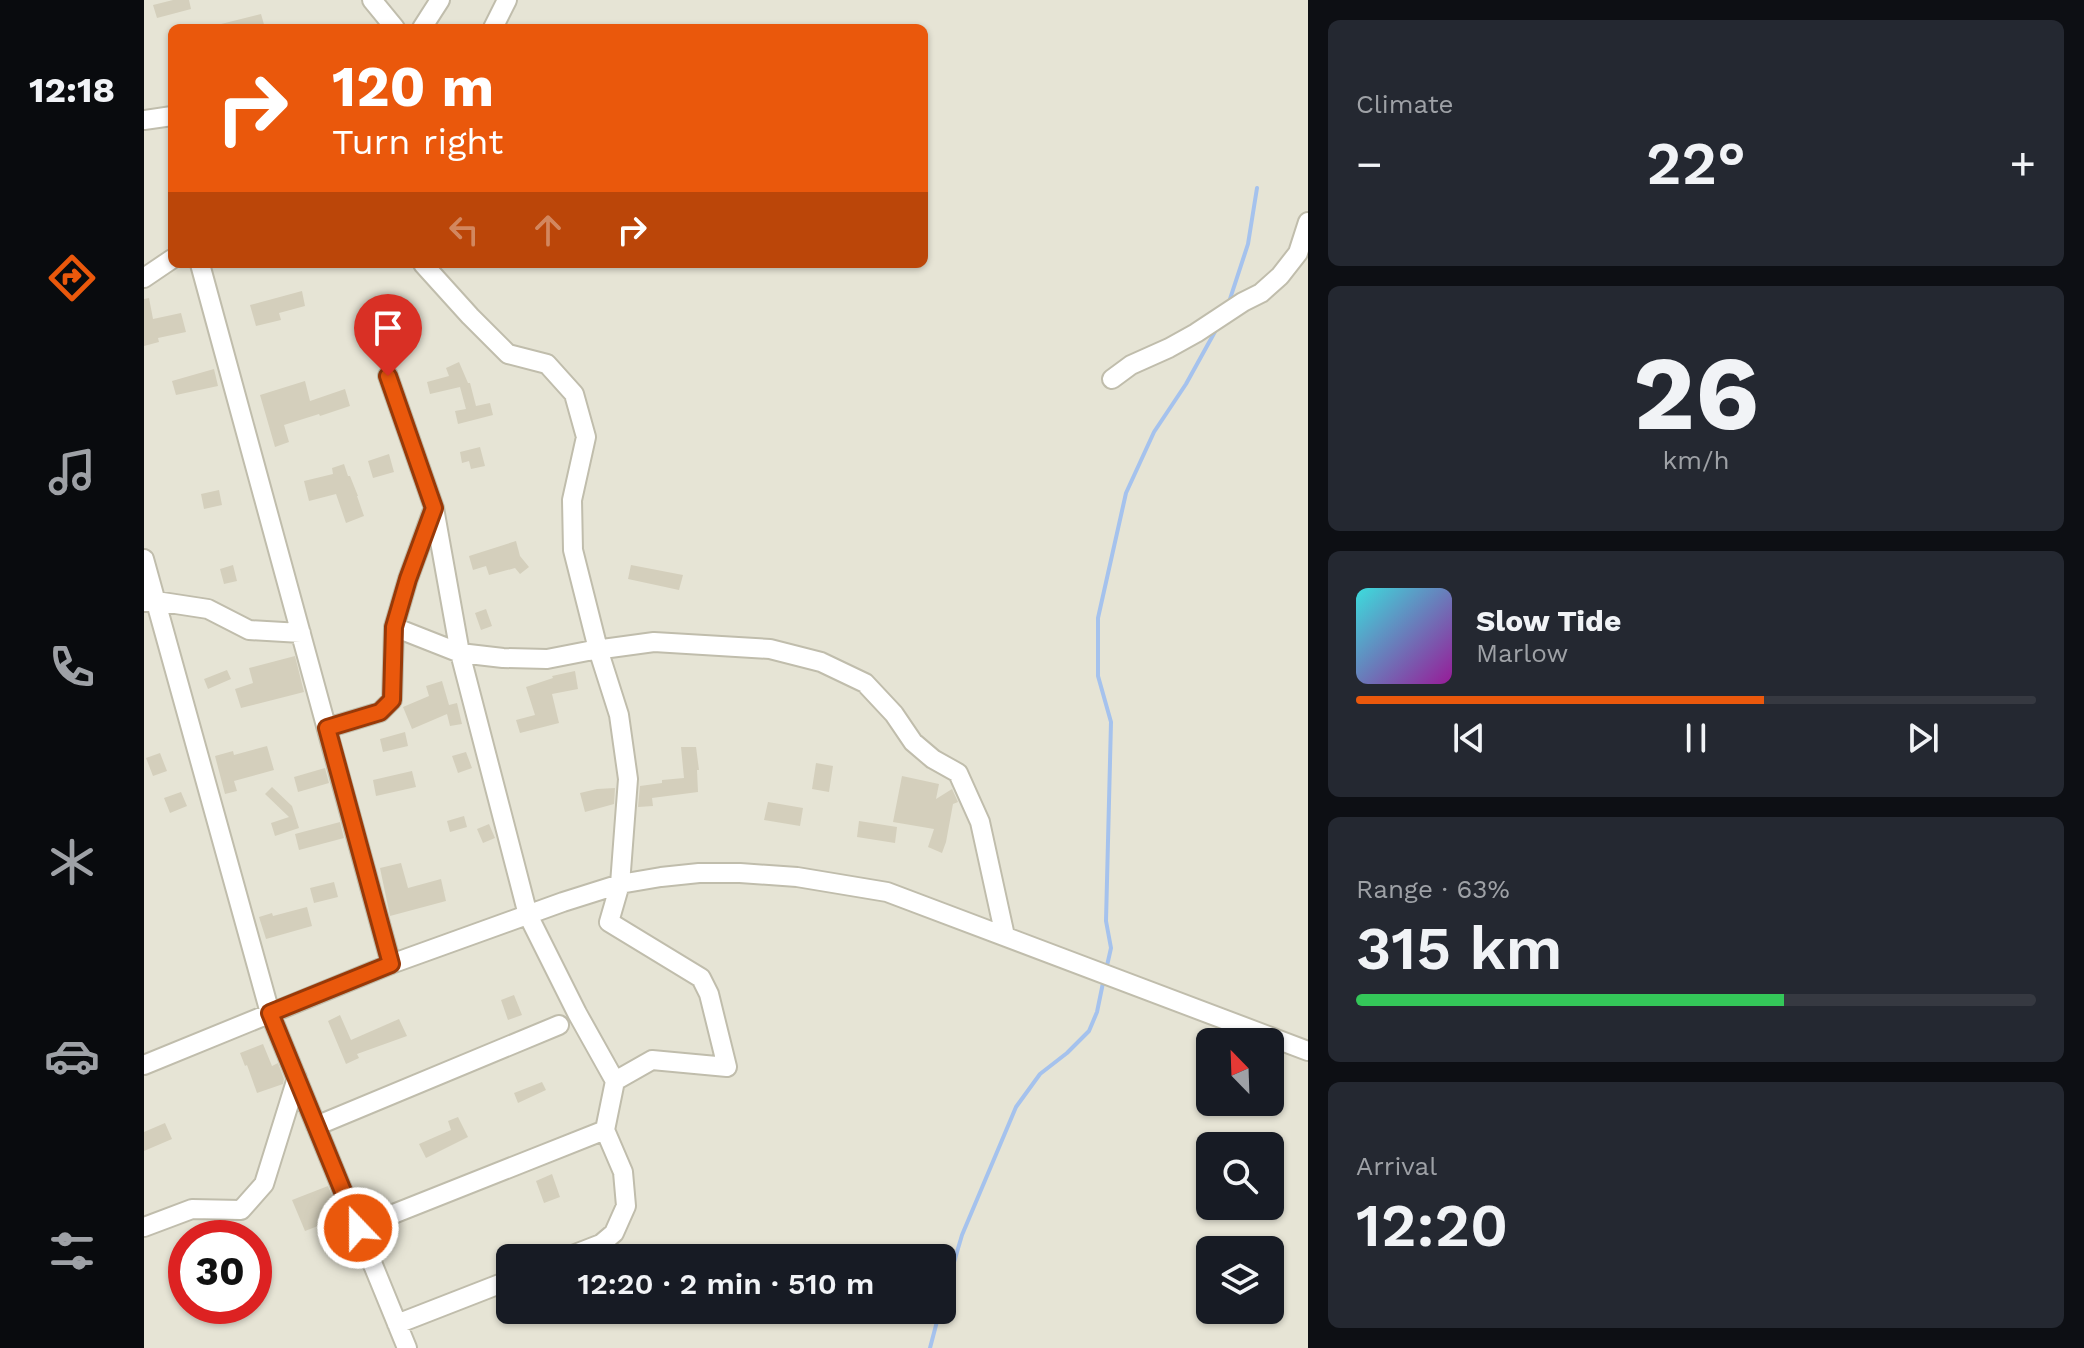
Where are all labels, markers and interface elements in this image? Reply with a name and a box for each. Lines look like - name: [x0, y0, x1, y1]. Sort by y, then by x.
- text: 120 m: [332, 54, 494, 120]
- icon: right: [200, 56, 304, 160]
- text: 12:18: [29, 69, 115, 111]
- text: Climate: [1356, 89, 1454, 119]
- text: Turn right: [332, 121, 503, 163]
- text: 22°: [1646, 128, 1746, 199]
- text: −: [1356, 138, 1383, 190]
- text: +: [2009, 138, 2036, 190]
- icon: left: [442, 208, 486, 252]
- icon: ahead: [526, 208, 570, 252]
- icon: right: [610, 208, 654, 252]
- icon: directions: [44, 250, 100, 306]
- pin: [354, 294, 422, 376]
- icon: arrive: [366, 306, 410, 350]
- text: 26: [1633, 332, 1759, 454]
- icon: music: [44, 444, 100, 500]
- text: km/h: [1663, 445, 1729, 475]
- text: Slow Tide: [1476, 603, 1621, 638]
- text: Marlow: [1476, 638, 1568, 668]
- icon: phone: [44, 639, 100, 695]
- icon: previous: [1447, 716, 1491, 760]
- icon: pause: [1674, 716, 1718, 760]
- icon: next: [1901, 716, 1945, 760]
- icon: climate: [44, 834, 100, 890]
- text: Range · 63%: [1356, 874, 1510, 904]
- text: 315 km: [1356, 913, 1562, 984]
- icon: car: [44, 1028, 100, 1084]
- north arrow: [1196, 1028, 1284, 1116]
- map controls: [1196, 1028, 1284, 1324]
- button: search: [1196, 1132, 1284, 1220]
- text: Arrival: [1356, 1151, 1437, 1181]
- position arrow: [316, 1186, 400, 1270]
- text: 12:20: [1356, 1190, 1508, 1261]
- speed limit sign: 30: [168, 1220, 272, 1324]
- icon: filters: [44, 1223, 100, 1279]
- button: layers: [1196, 1236, 1284, 1324]
- text: 12:20 · 2 min · 510 m: [578, 1266, 874, 1301]

